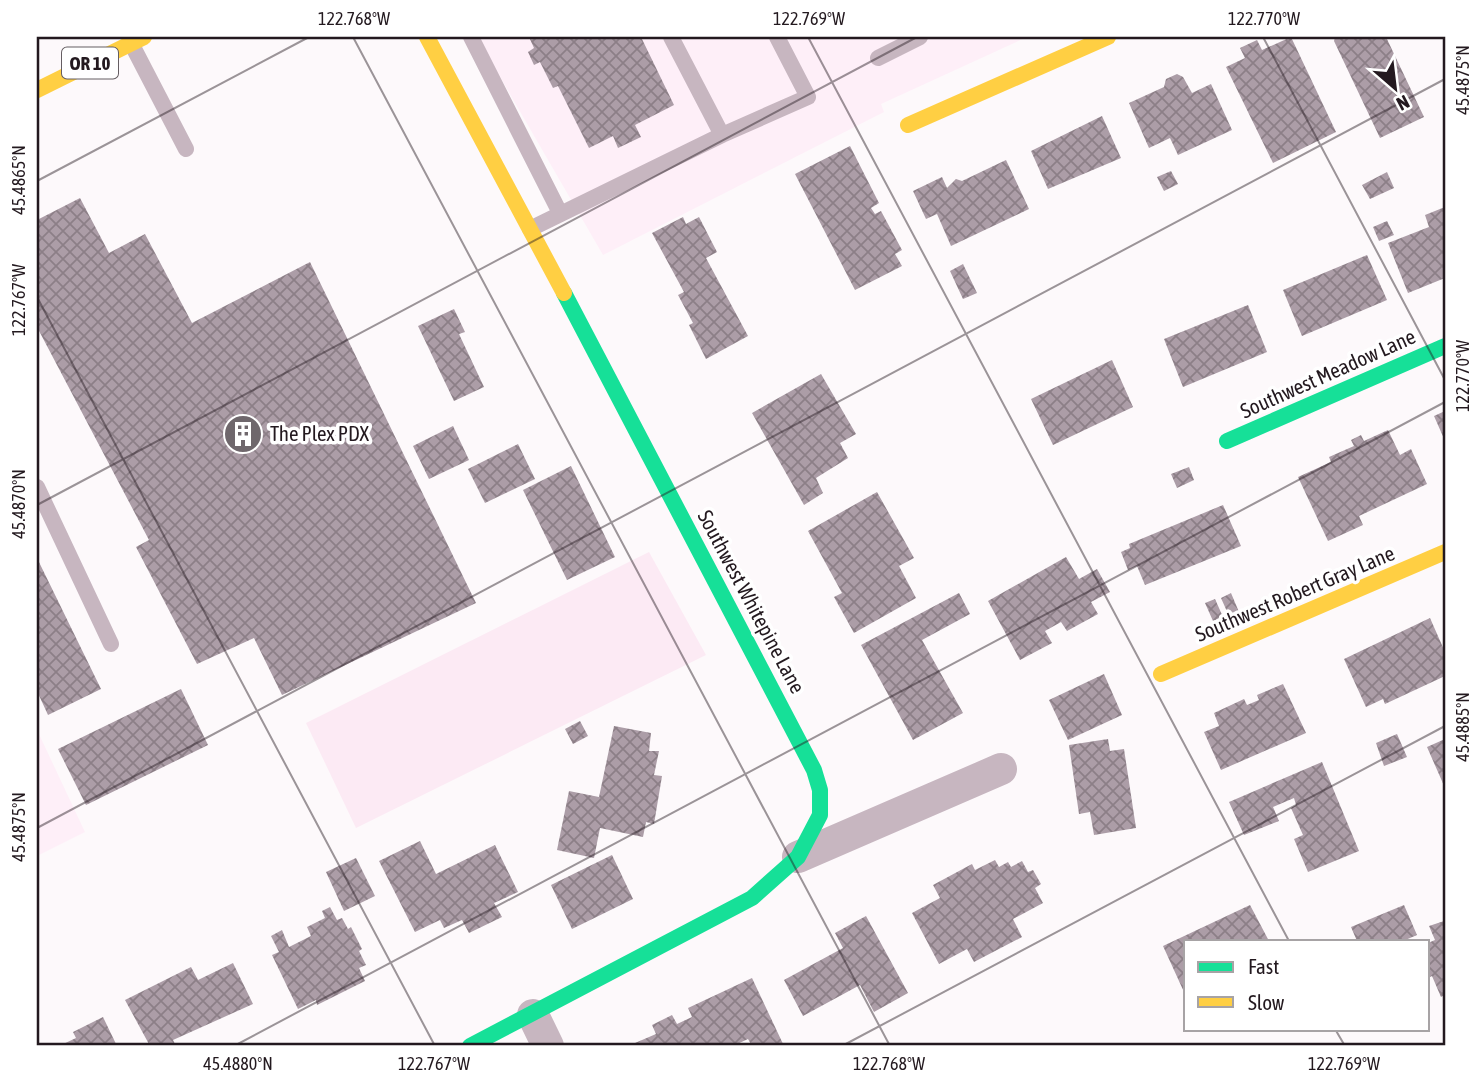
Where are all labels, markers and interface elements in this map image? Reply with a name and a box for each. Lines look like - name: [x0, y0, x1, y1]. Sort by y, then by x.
- text: 122.768°W: [318, 8, 390, 29]
- text: 122.769°W: [773, 8, 845, 29]
- text: 122.770°W: [1228, 8, 1300, 29]
- text: 45.4875°N: [1452, 45, 1473, 115]
- road number: OR 10: [62, 48, 118, 78]
- north arrow: [1360, 52, 1430, 122]
- text: N: [1393, 91, 1413, 115]
- text: 45.4865°N: [8, 145, 29, 215]
- text: 122.767°W: [8, 264, 29, 336]
- street label: Southwest Meadow Lane: [1236, 324, 1419, 423]
- text: 122.770°W: [1452, 340, 1473, 412]
- building icon: The Plex PDX: [222, 413, 264, 455]
- place label: The Plex PDX: [270, 421, 369, 445]
- text: 45.4870°N: [8, 469, 29, 539]
- street label: Southwest Whitepine Lane: [693, 506, 810, 697]
- street label: Southwest Robert Gray Lane: [1191, 540, 1398, 646]
- text: 45.4885°N: [1452, 692, 1473, 762]
- text: 45.4875°N: [8, 792, 29, 862]
- legend: [1184, 940, 1430, 1030]
- text: Fast: [1248, 954, 1279, 978]
- text: Slow: [1248, 990, 1285, 1014]
- text: 45.4880°N: [203, 1053, 273, 1074]
- text: 122.767°W: [398, 1053, 470, 1074]
- text: 122.768°W: [853, 1053, 925, 1074]
- text: 122.769°W: [1308, 1053, 1380, 1074]

